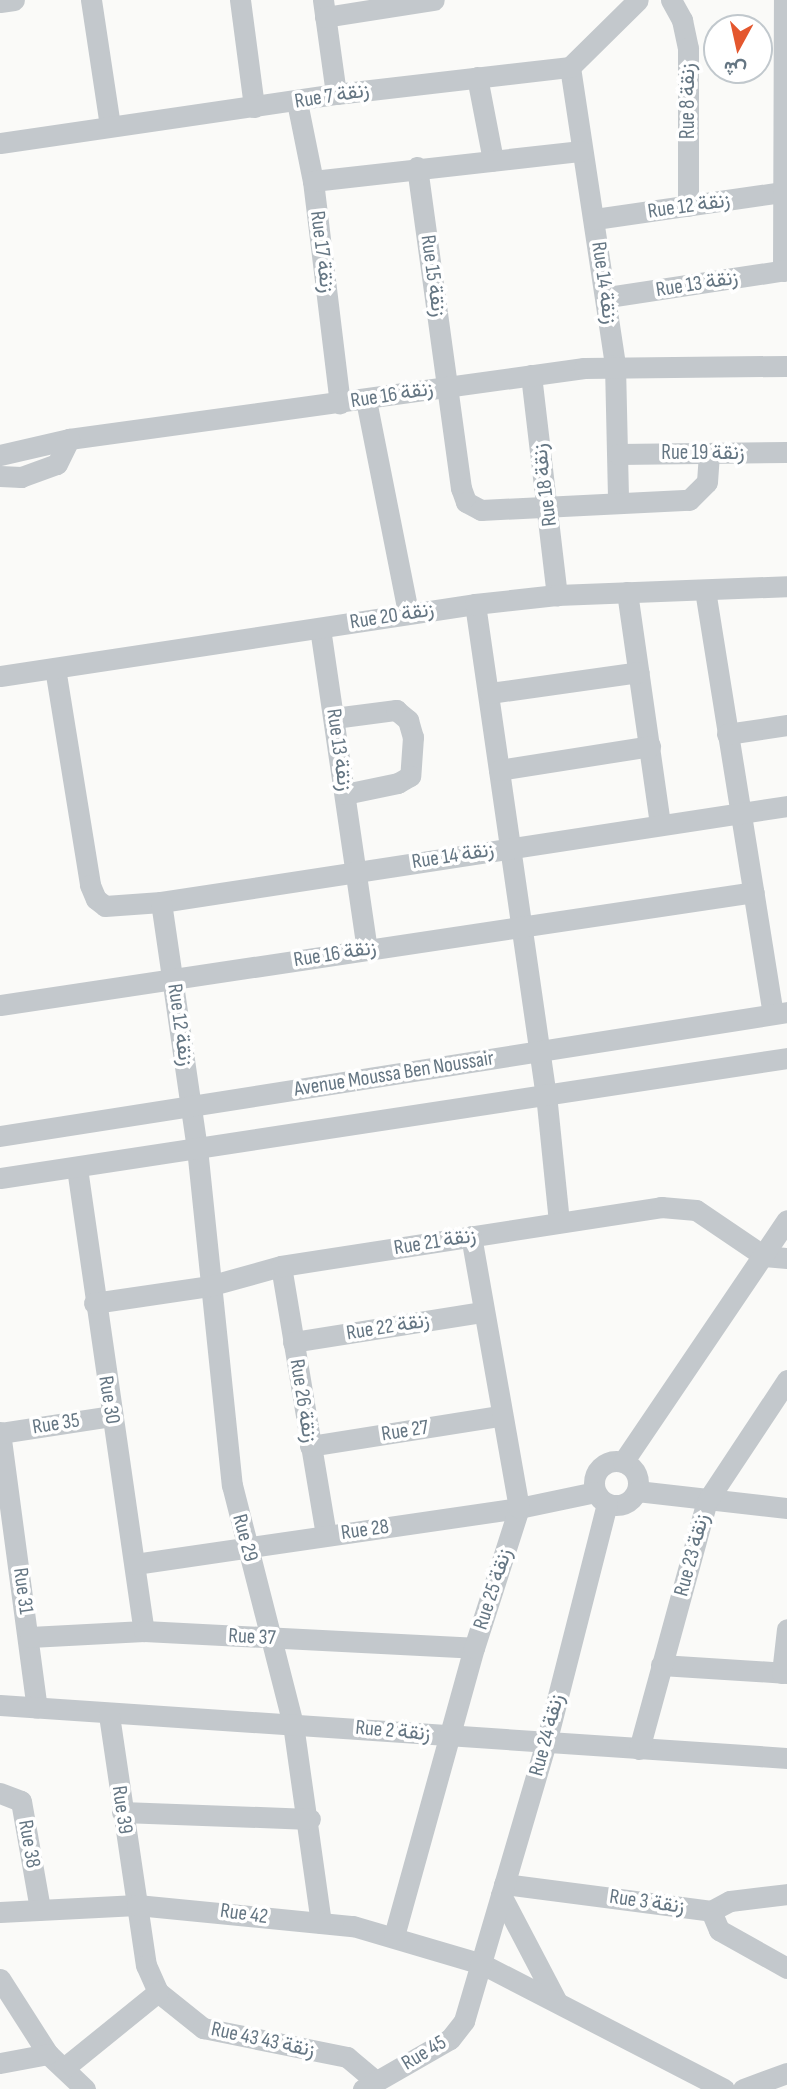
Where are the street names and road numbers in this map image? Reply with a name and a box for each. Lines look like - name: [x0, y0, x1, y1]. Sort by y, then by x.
- street label: Rue 8 زنقة: [675, 63, 701, 139]
- street label: Rue 7 زنقة: [293, 78, 371, 114]
- street label: Rue 12 زنقة: [646, 188, 732, 224]
- street label: Rue 17 زنقة: [304, 210, 340, 294]
- street label: Rue 15 زنقة: [415, 233, 451, 319]
- street label: Rue 14 زنقة: [586, 240, 622, 326]
- street label: Rue 13 زنقة: [654, 265, 740, 303]
- street label: Rue 16 زنقة: [349, 376, 435, 414]
- street label: Rue 19 زنقة: [661, 440, 745, 466]
- street label: Rue 18 زنقة: [527, 442, 563, 528]
- street label: Rue 20 زنقة: [348, 597, 436, 635]
- street label: Rue 13 زنقة: [321, 707, 357, 793]
- street label: Rue 14 زنقة: [410, 837, 496, 875]
- street label: Rue 16 زنقة: [292, 935, 378, 973]
- street label: Rue 12 زنقة: [162, 982, 198, 1068]
- street label: Avenue Moussa Ben Noussair: [292, 1046, 496, 1102]
- street label: Rue 21 زنقة: [392, 1223, 478, 1261]
- street label: Rue 22 زنقة: [345, 1308, 431, 1346]
- street label: Rue 26 زنقة: [284, 1357, 322, 1445]
- street label: Rue 30: [93, 1374, 125, 1426]
- street label: Rue 35: [31, 1408, 81, 1440]
- street label: Rue 27: [380, 1415, 430, 1447]
- street label: Rue 29: [227, 1511, 263, 1565]
- street label: Rue 23 زنقة: [669, 1511, 715, 1599]
- street label: Rue 28: [339, 1514, 391, 1546]
- street label: Rue 25 زنقة: [468, 1545, 518, 1633]
- street label: Rue 31: [7, 1566, 39, 1616]
- street label: Rue 37: [228, 1623, 276, 1651]
- street label: Rue 24 زنقة: [524, 1691, 570, 1779]
- street label: Rue 2 زنقة: [354, 1715, 432, 1747]
- street label: Rue 39: [106, 1784, 138, 1836]
- street label: Rue 38: [12, 1818, 46, 1870]
- street label: Rue 3 زنقة: [608, 1884, 686, 1920]
- street label: Rue 42: [219, 1898, 269, 1930]
- street label: Rue 43 زنقة 43: [209, 2017, 317, 2063]
- street label: Rue 45: [397, 2030, 451, 2076]

